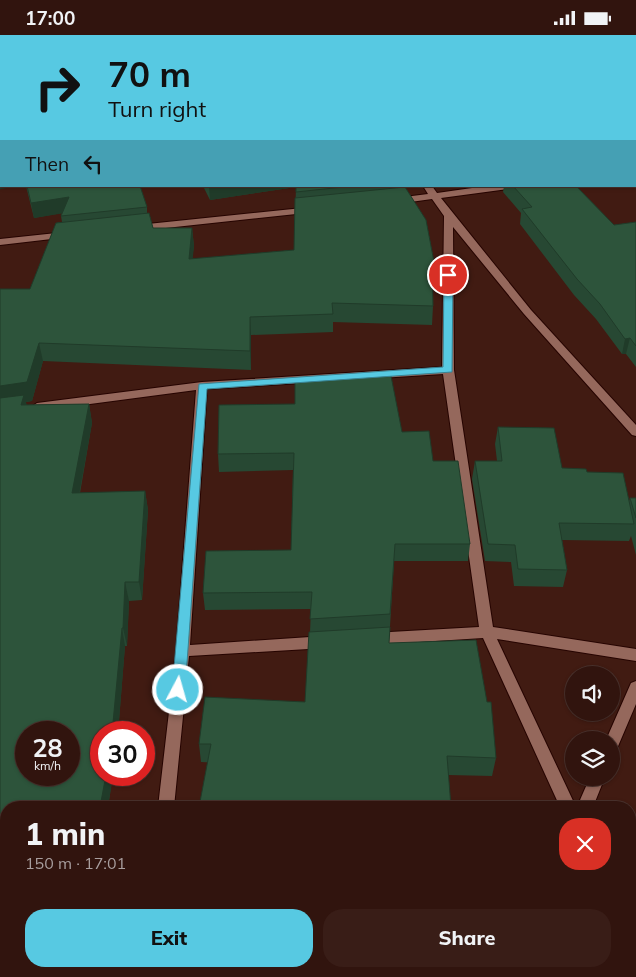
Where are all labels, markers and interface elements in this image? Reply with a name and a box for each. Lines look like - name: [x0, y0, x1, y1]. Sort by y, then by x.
- text: 17:00: [25, 6, 75, 30]
- text: 70 m: [108, 52, 191, 96]
- icon: right: [25, 55, 90, 120]
- text: Turn right: [108, 95, 206, 123]
- icon: left: [79, 150, 107, 178]
- text: Then: [25, 152, 69, 176]
- pin: [427, 254, 469, 296]
- icon: arrive: [434, 261, 462, 289]
- position arrow: [151, 663, 203, 715]
- map controls: [565, 666, 620, 786]
- button: sound: [565, 666, 620, 721]
- speed limit sign: 30: [90, 721, 155, 786]
- button: layers: [565, 731, 620, 786]
- text: 28: [32, 732, 63, 763]
- text: km/h: [34, 758, 61, 773]
- text: 1 min: [25, 815, 105, 853]
- button: close: [559, 818, 611, 870]
- text: 150 m · 17:01: [25, 853, 126, 873]
- button: Exit: [25, 909, 313, 967]
- button: Share: [323, 909, 611, 967]

